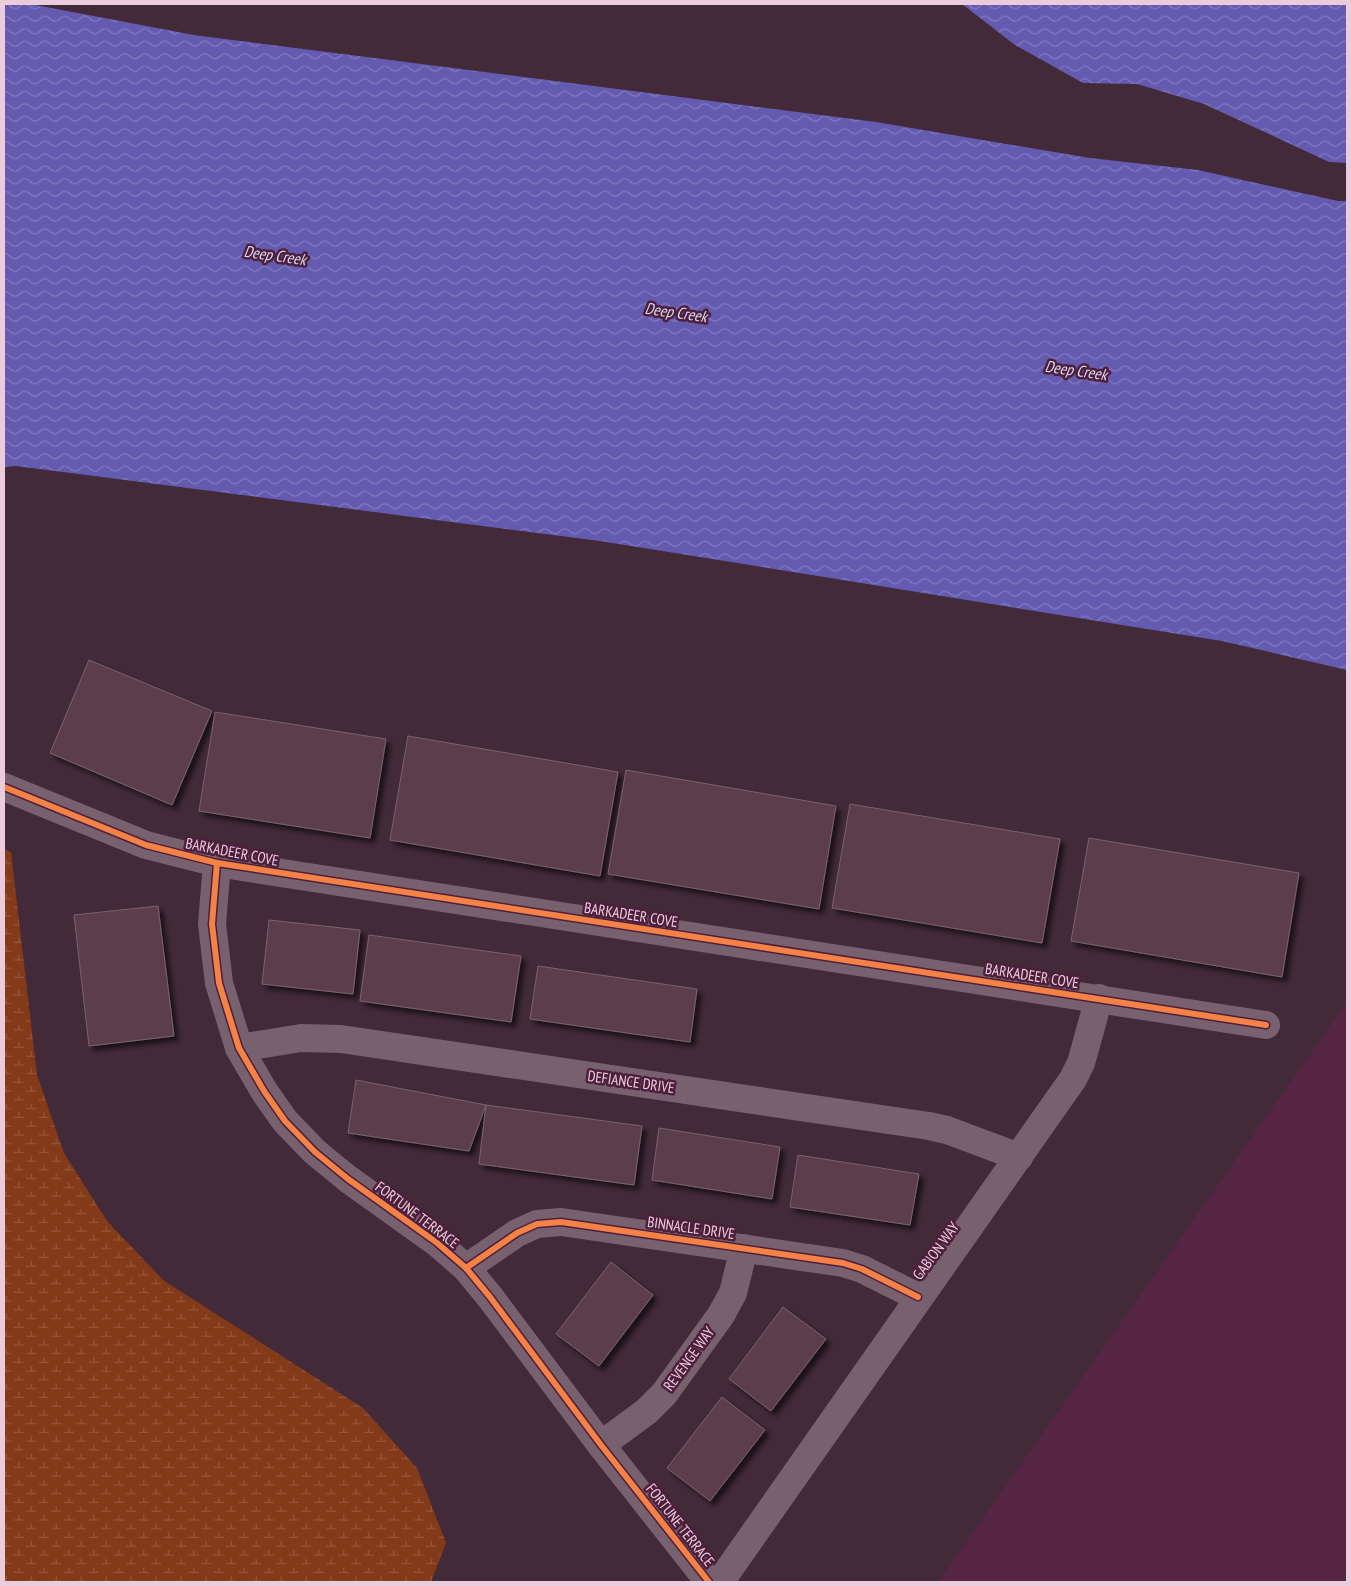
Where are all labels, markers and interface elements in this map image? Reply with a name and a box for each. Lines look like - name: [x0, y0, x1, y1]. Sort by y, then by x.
- water label: Deep Creek: [243, 241, 309, 270]
- water label: Deep Creek: [644, 298, 710, 327]
- water label: Deep Creek: [1044, 356, 1110, 385]
- street label: BARKADEER COVE: [184, 833, 280, 870]
- street label: BARKADEER COVE: [583, 898, 679, 931]
- street label: BARKADEER COVE: [984, 959, 1080, 992]
- street label: DEFIANCE DRIVE: [586, 1066, 676, 1097]
- street label: FORTUNE TERRACE: [372, 1177, 463, 1252]
- street label: BINNACLE DRIVE: [646, 1212, 736, 1243]
- street label: GABION WAY: [908, 1218, 963, 1283]
- street label: REVENGE WAY: [659, 1323, 718, 1394]
- street label: FORTUNE TERRACE: [642, 1479, 719, 1570]

